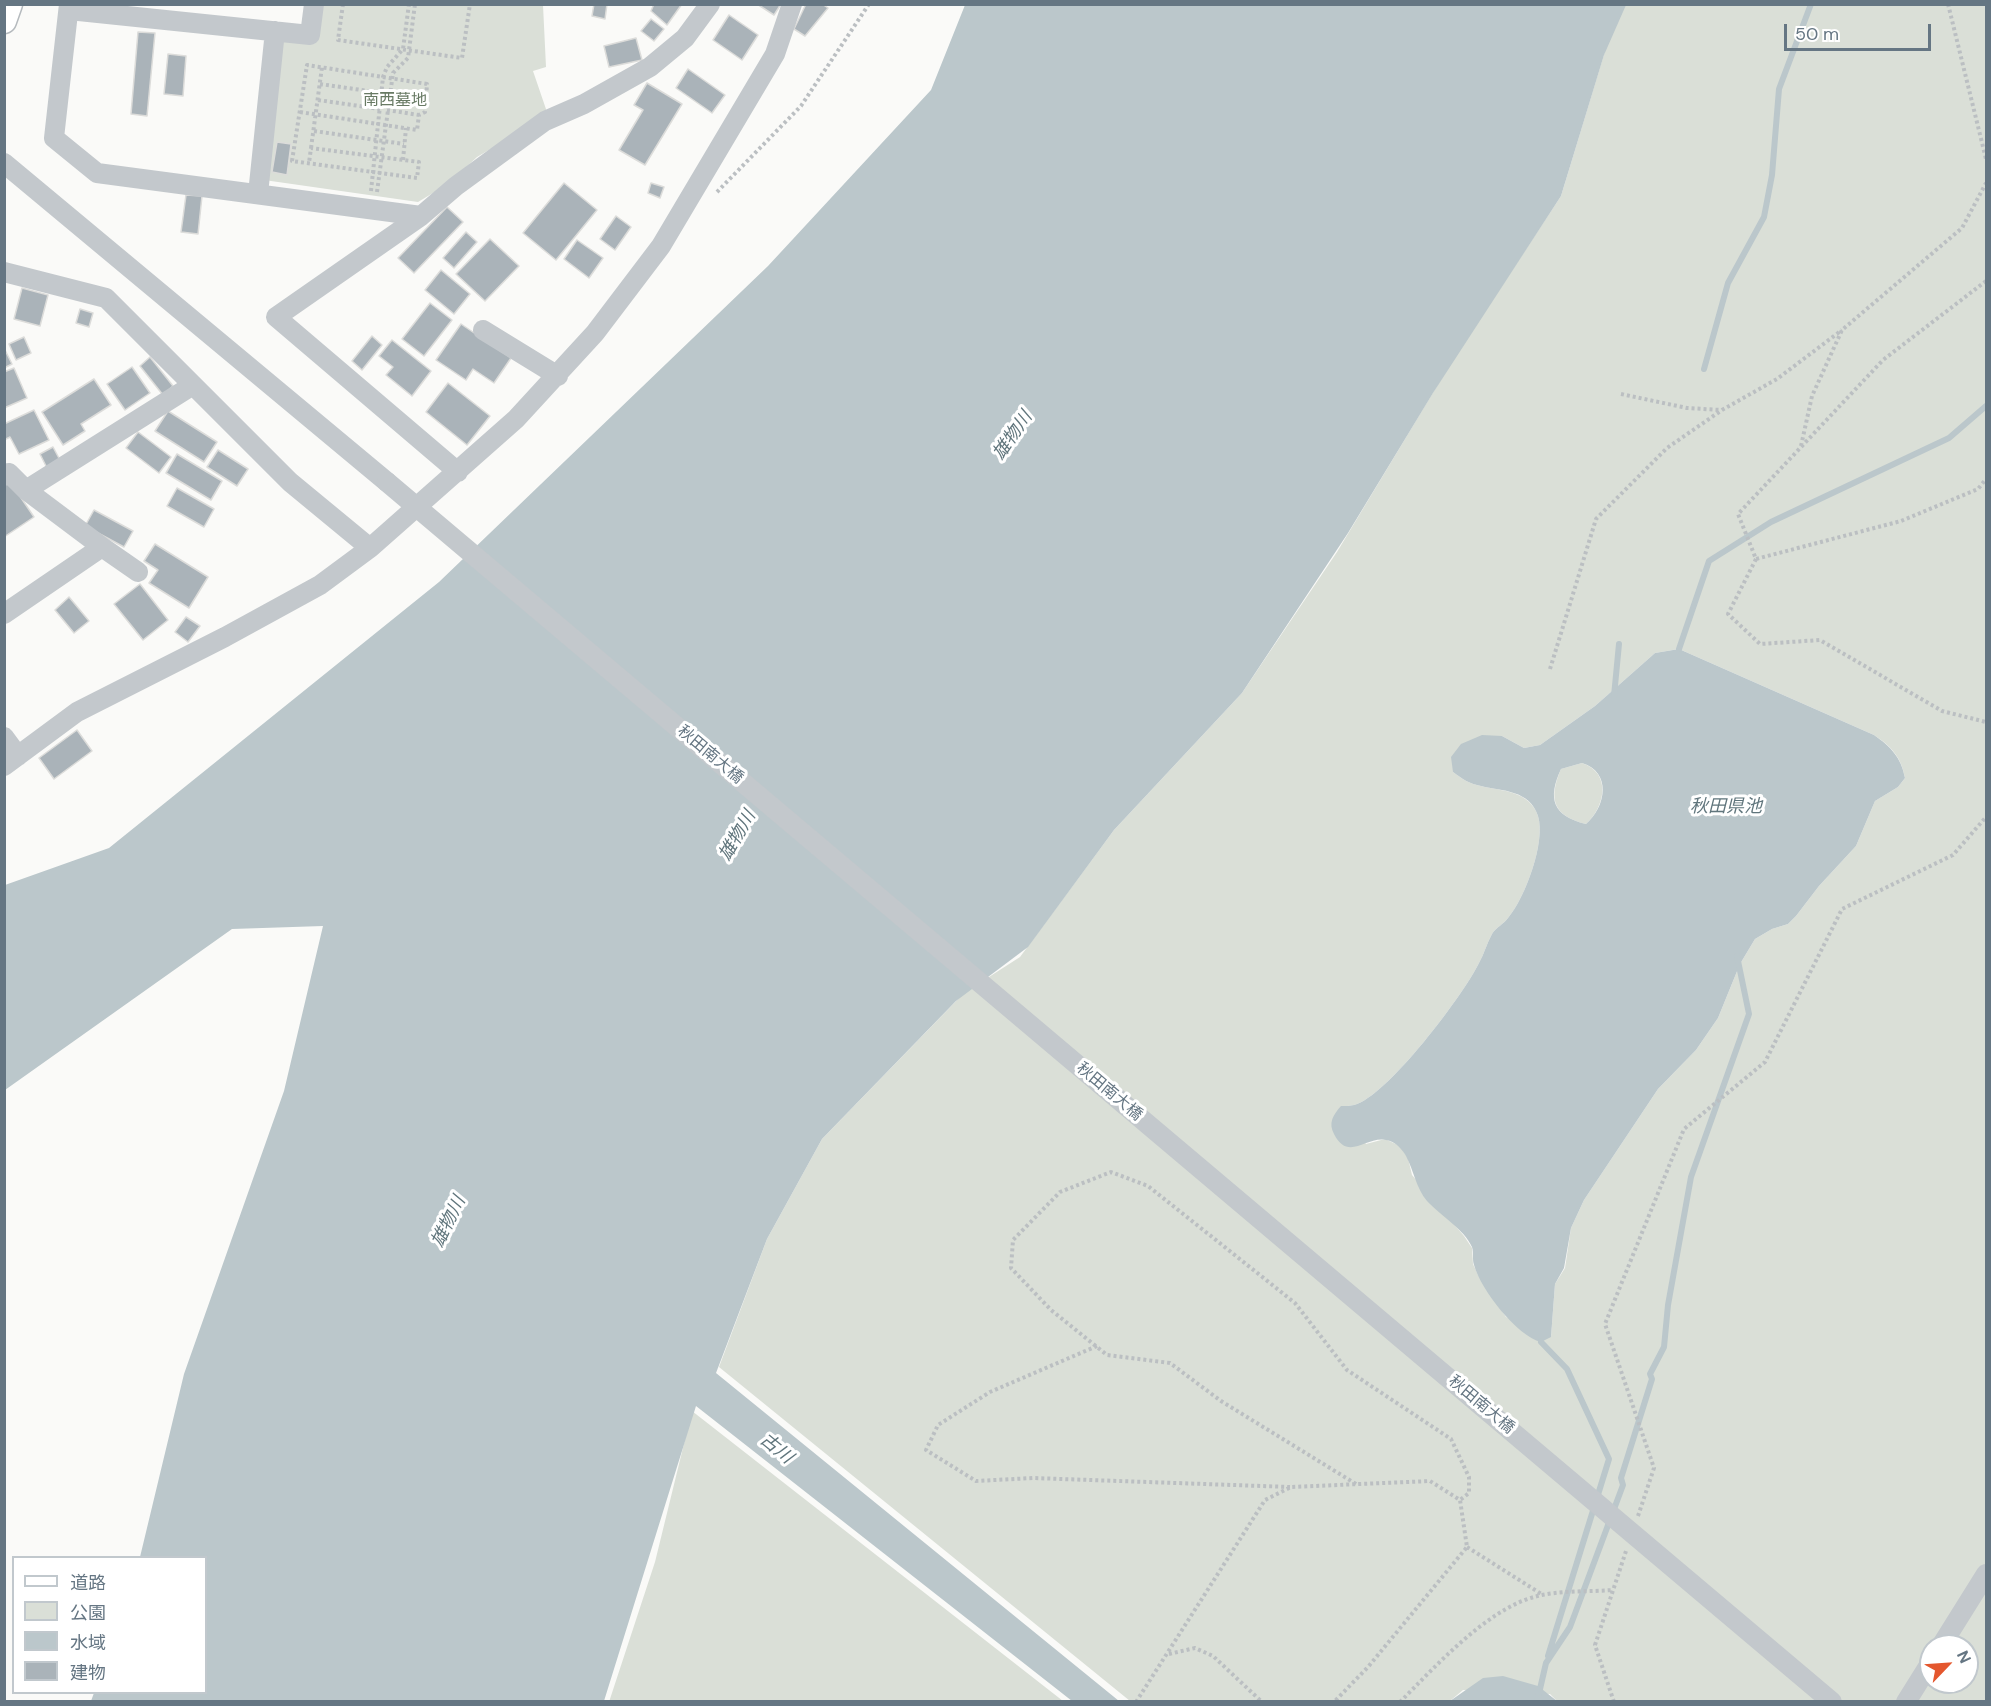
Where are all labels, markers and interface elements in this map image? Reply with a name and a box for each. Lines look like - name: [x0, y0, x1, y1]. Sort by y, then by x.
- scale bar: [1787, 12, 1934, 50]
- text: 50 m: [1795, 22, 1839, 46]
- park label: 南西墓地: [363, 91, 427, 111]
- water label: 雄物川: [989, 408, 1037, 464]
- street label: 秋田南大橋: [673, 722, 747, 788]
- water label: 秋田県池: [1690, 796, 1762, 818]
- water label: 雄物川: [715, 807, 761, 865]
- street label: 秋田南大橋: [1072, 1059, 1146, 1125]
- water label: 雄物川: [427, 1193, 471, 1251]
- street label: 秋田南大橋: [1444, 1372, 1518, 1438]
- water label: 古川: [755, 1429, 797, 1469]
- legend: [12, 1556, 207, 1694]
- text: 道路: [70, 1571, 106, 1595]
- text: 公園: [70, 1601, 106, 1625]
- text: 水域: [70, 1631, 106, 1655]
- north arrow: [1919, 1634, 1979, 1694]
- text: N: [1952, 1647, 1976, 1667]
- text: 建物: [70, 1661, 106, 1685]

